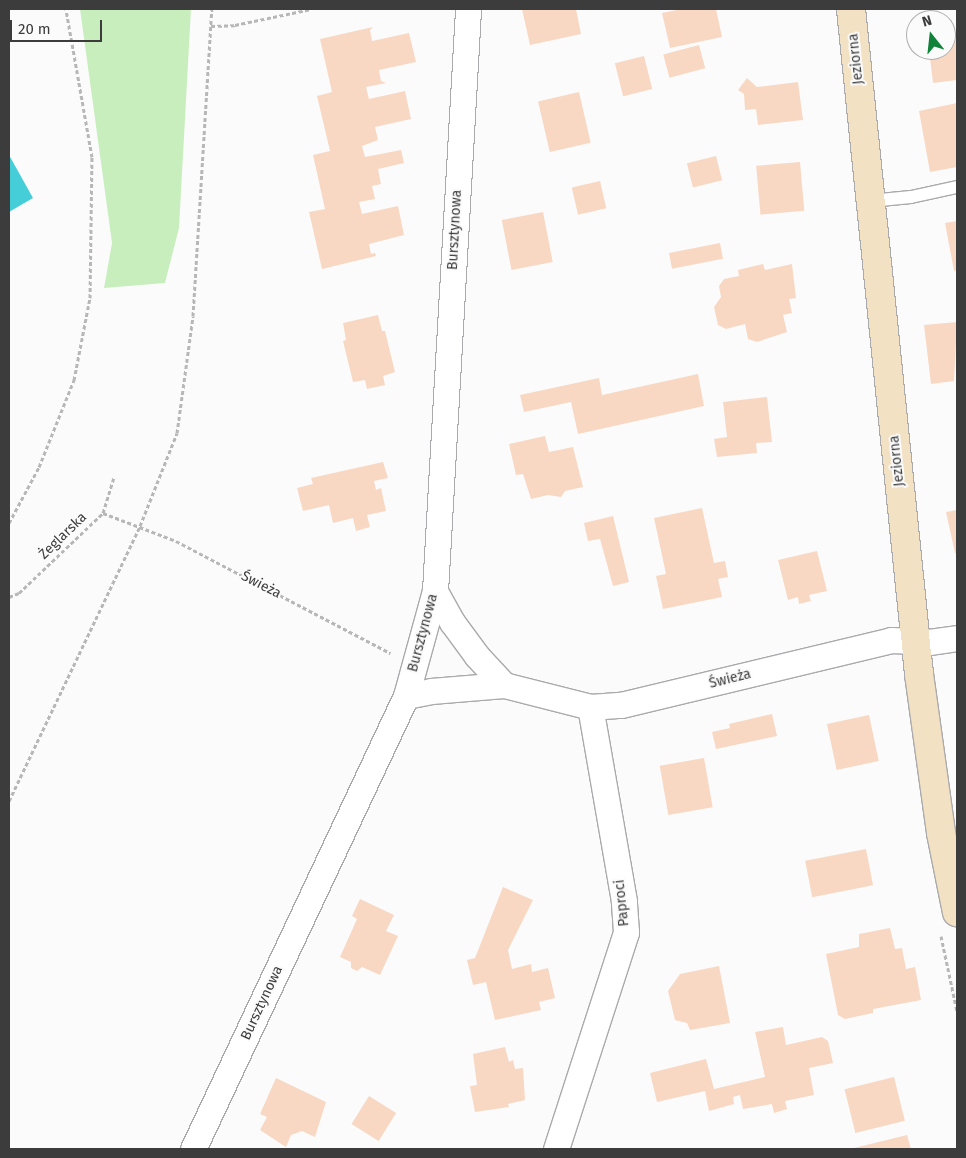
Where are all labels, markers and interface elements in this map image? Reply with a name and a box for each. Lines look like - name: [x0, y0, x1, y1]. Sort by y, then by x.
- scale bar: [12, 10, 105, 42]
- north arrow: [906, 10, 956, 60]
- text: N: [920, 12, 934, 31]
- text: 20 m: [18, 20, 51, 38]
- street label: Jeziorna: [845, 33, 867, 85]
- street label: Bursztynowa: [445, 189, 465, 271]
- street label: Jeziorna: [886, 435, 908, 487]
- street label: Żeglarska: [36, 509, 90, 563]
- street label: Świeża: [238, 568, 284, 602]
- street label: Bursztynowa: [405, 592, 441, 674]
- street label: Świeża: [707, 666, 753, 692]
- street label: Paproci: [611, 879, 633, 927]
- street label: Bursztynowa: [237, 963, 287, 1043]

